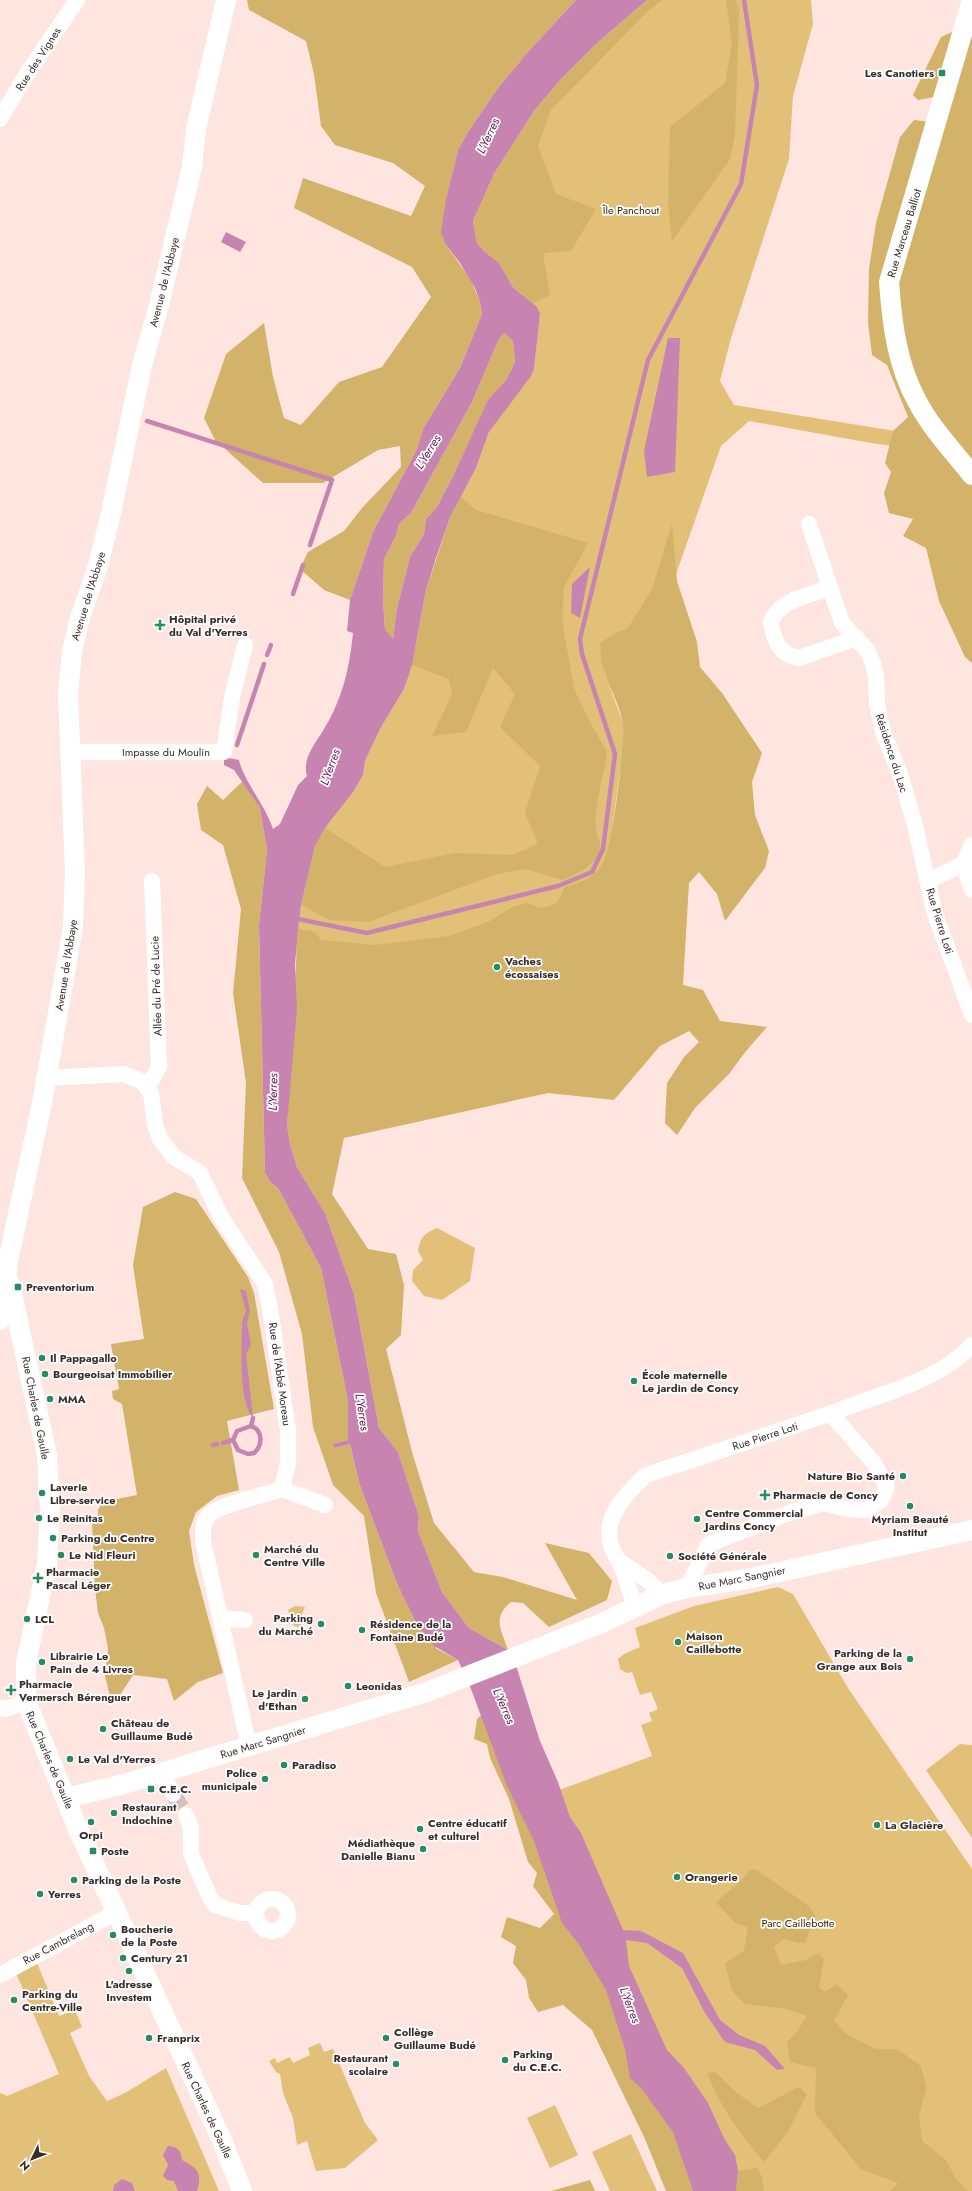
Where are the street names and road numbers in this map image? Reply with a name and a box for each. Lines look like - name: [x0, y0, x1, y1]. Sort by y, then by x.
- street label: Rue des Vignes: [11, 24, 65, 94]
- street label: Rue Marceau Balliot: [883, 186, 925, 279]
- street label: Avenue de l'Abbaye: [145, 235, 183, 329]
- street label: Avenue de l'Abbaye: [67, 549, 109, 642]
- street label: Résidence du Lac: [872, 712, 912, 794]
- street label: Impasse du Moulin: [122, 744, 210, 760]
- street label: Rue Pierre Loti: [922, 886, 958, 956]
- street label: Avenue de l'Abbaye: [51, 918, 81, 1012]
- street label: Allée du Pré de Lucie: [146, 935, 166, 1036]
- street label: Rue de l'Abbé Moreau: [265, 1321, 295, 1427]
- street label: Rue Charles de Gaulle: [18, 1355, 54, 1461]
- street label: Rue Pierre Loti: [730, 1418, 800, 1454]
- street label: Rue Marc Sangnier: [697, 1562, 787, 1594]
- street label: Rue Charles de Gaulle: [22, 1709, 78, 1812]
- street label: Rue Marc Sangnier: [218, 1721, 308, 1763]
- street label: Rue Cambrelang: [20, 1918, 96, 1968]
- street label: Rue Charles de Gaulle: [178, 2059, 237, 2161]

